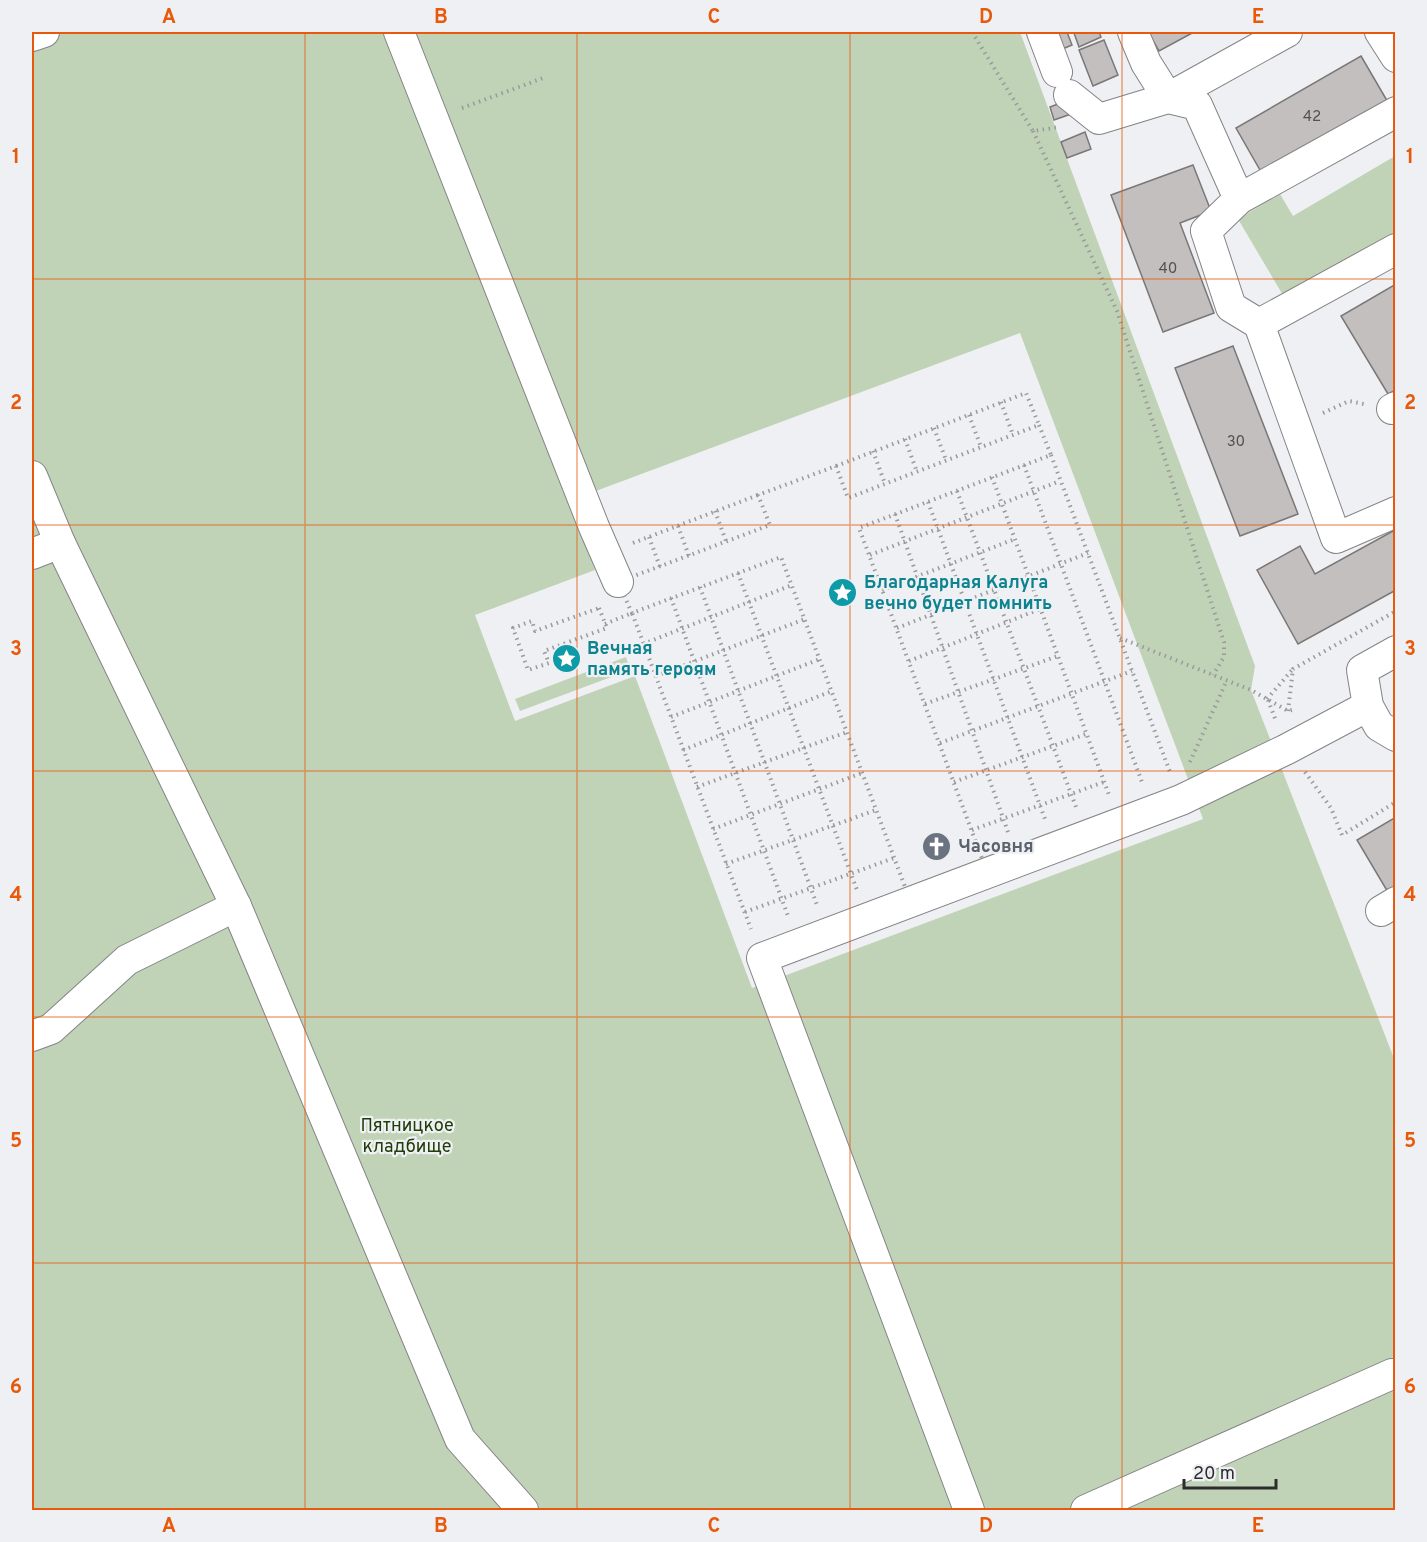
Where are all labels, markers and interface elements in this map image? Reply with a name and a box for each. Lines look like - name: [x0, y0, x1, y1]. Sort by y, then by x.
- text: A: [162, 5, 176, 31]
- text: B: [434, 5, 448, 31]
- text: C: [708, 5, 720, 31]
- text: D: [979, 5, 993, 31]
- text: E: [1252, 5, 1264, 31]
- house number: 42: [1303, 108, 1321, 127]
- text: 1: [12, 145, 20, 171]
- text: 1: [1406, 145, 1414, 171]
- house number: 40: [1159, 260, 1177, 279]
- text: 2: [10, 391, 22, 417]
- text: 2: [1404, 391, 1416, 417]
- house number: 30: [1227, 433, 1245, 452]
- place label: Благодарная Калуга вечно будет помнить: [864, 572, 1052, 616]
- place icon: Благодарная Калуга вечно будет помнить: [827, 576, 859, 608]
- text: 3: [10, 637, 22, 663]
- text: 3: [1404, 637, 1416, 663]
- place label: Вечная память героям: [587, 638, 716, 682]
- place icon: Вечная память героям: [550, 642, 582, 674]
- church icon: Часовня: [921, 830, 953, 862]
- place label: Часовня: [958, 836, 1034, 859]
- text: 4: [10, 883, 22, 909]
- text: 4: [1404, 883, 1416, 909]
- park label: Пятницкое кладбище: [360, 1115, 454, 1159]
- text: 5: [10, 1129, 22, 1155]
- text: 5: [1404, 1129, 1416, 1155]
- text: 6: [10, 1375, 22, 1401]
- text: 6: [1404, 1375, 1416, 1401]
- scale bar: [1184, 1452, 1276, 1490]
- text: 20 m: [1193, 1463, 1235, 1486]
- text: A: [162, 1514, 176, 1540]
- text: B: [434, 1514, 448, 1540]
- text: C: [708, 1514, 720, 1540]
- text: D: [979, 1514, 993, 1540]
- text: E: [1252, 1514, 1264, 1540]

